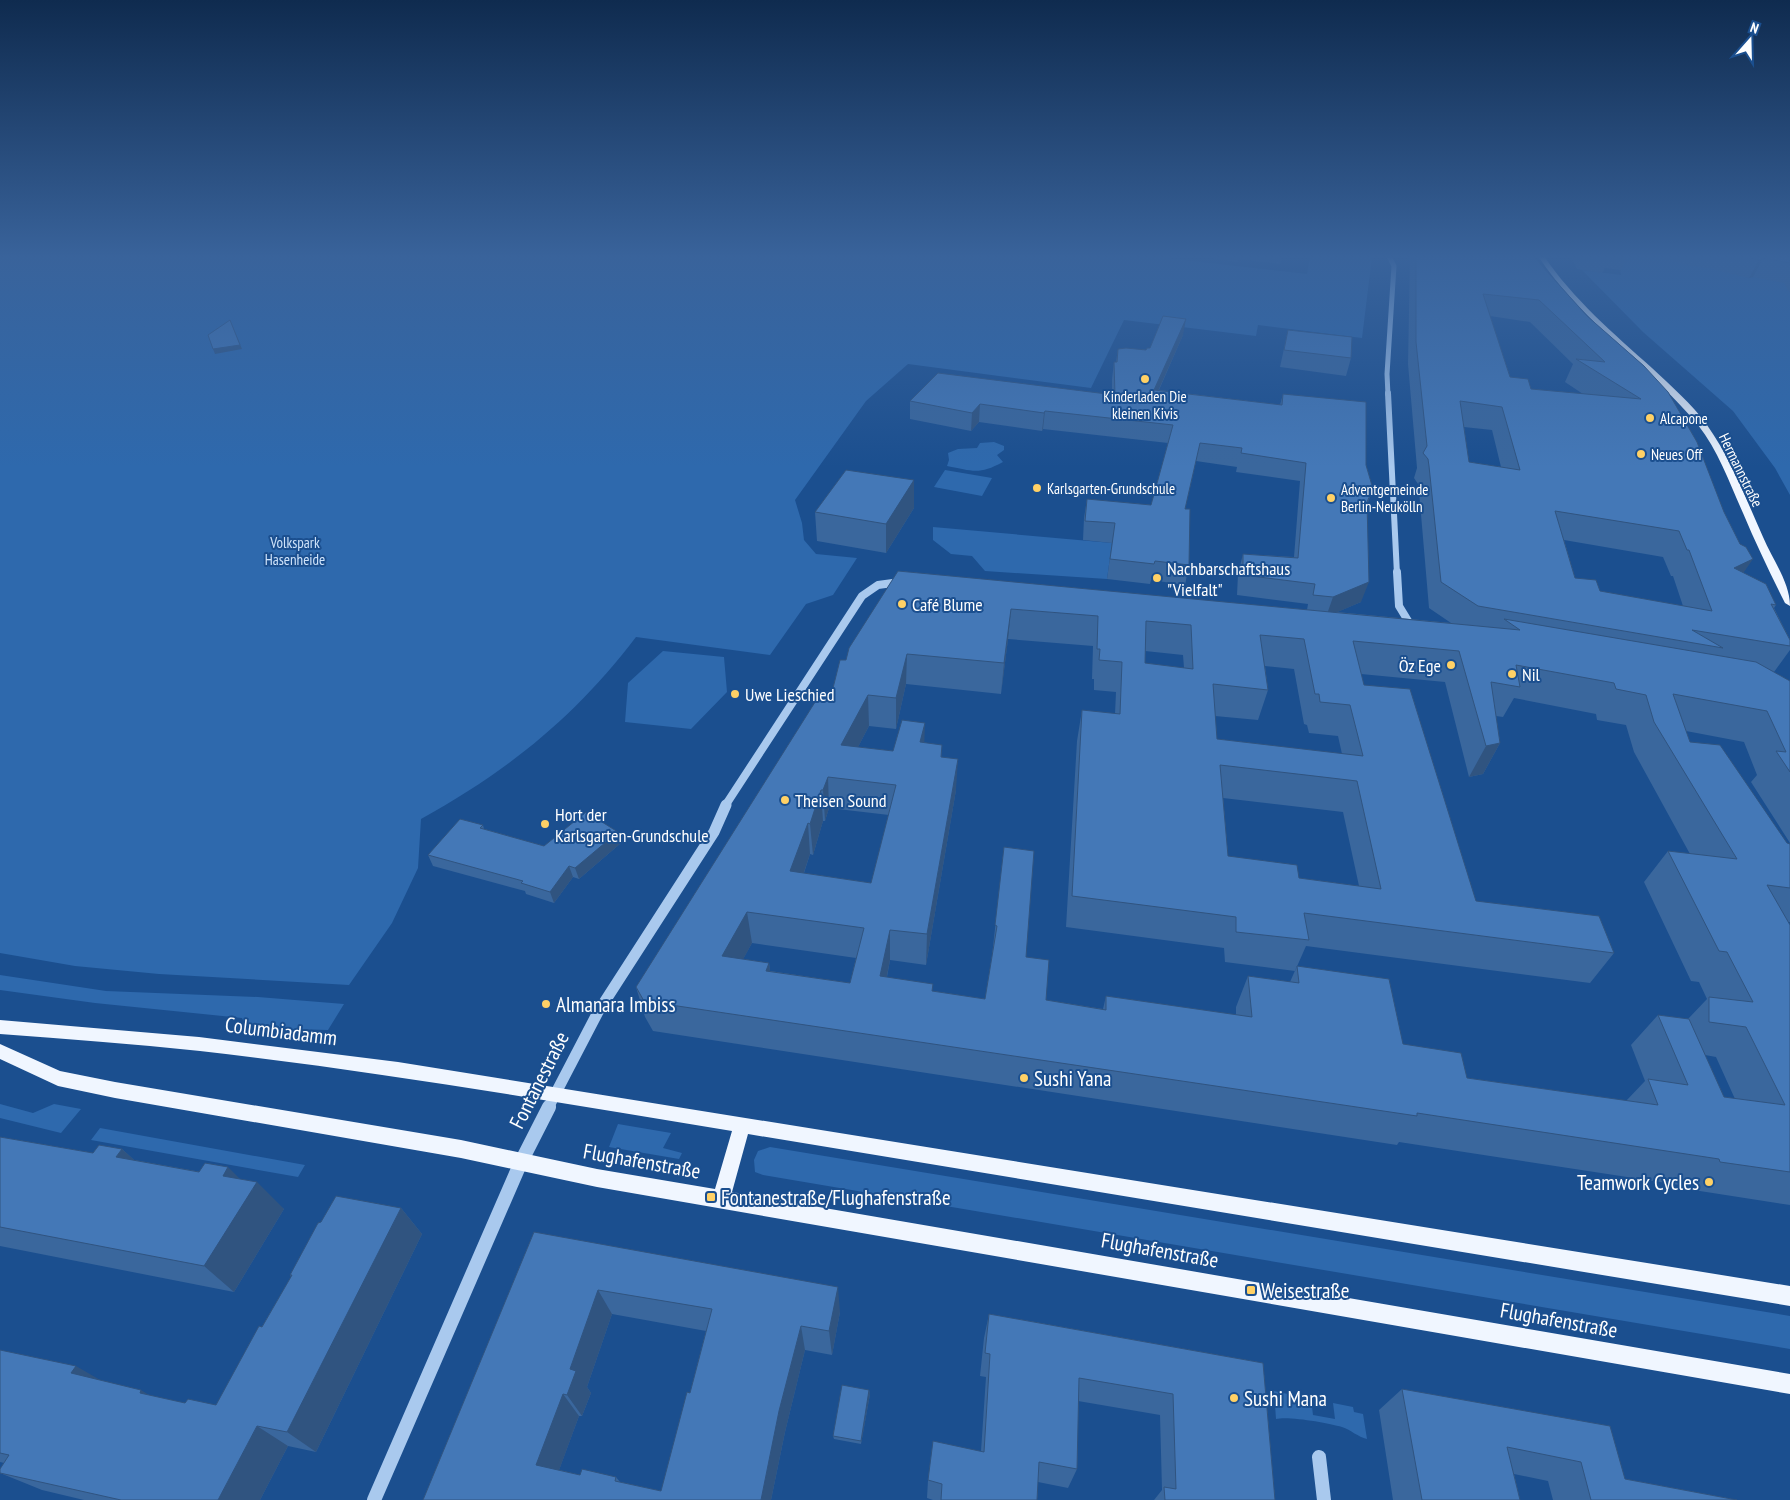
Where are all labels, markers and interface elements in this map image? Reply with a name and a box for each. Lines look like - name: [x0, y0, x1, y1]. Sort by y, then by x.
- north arrow: [1725, 15, 1775, 65]
- text: N: [1748, 18, 1761, 38]
- marker: Kinderladen Die kleinen Kivis: [1139, 373, 1151, 385]
- place label: Kinderladen Die kleinen Kivis: [1103, 387, 1187, 423]
- place label: Alcapone: [1660, 409, 1708, 428]
- marker: Alcapone: [1644, 412, 1656, 424]
- street label: Hermannstraße: [1715, 430, 1767, 510]
- place label: Neues Off: [1651, 445, 1703, 464]
- marker: Neues Off: [1635, 448, 1647, 460]
- place label: Karlsgarten-Grundschule: [1047, 479, 1175, 498]
- place label: Adventgemeinde Berlin-Neukölln: [1341, 480, 1428, 516]
- marker: Karlsgarten-Grundschule: [1031, 482, 1043, 494]
- marker: Adventgemeinde Berlin-Neukölln: [1325, 492, 1337, 504]
- park label: Volkspark Hasenheide: [265, 533, 325, 569]
- place label: Nachbarschaftshaus "Vielfalt": [1167, 557, 1290, 601]
- marker: Nachbarschaftshaus "Vielfalt": [1151, 572, 1163, 584]
- place label: Café Blume: [912, 593, 983, 616]
- marker: Café Blume: [896, 598, 908, 610]
- place label: Öz Ege: [1399, 654, 1441, 677]
- marker: Öz Ege: [1445, 659, 1457, 671]
- place label: Nil: [1522, 663, 1541, 686]
- marker: Nil: [1506, 668, 1518, 680]
- place label: Uwe Lieschied: [745, 683, 834, 706]
- marker: Uwe Lieschied: [729, 688, 741, 700]
- place label: Theisen Sound: [795, 789, 887, 812]
- marker: Theisen Sound: [779, 794, 791, 806]
- place label: Hort der Karlsgarten-Grundschule: [555, 803, 709, 847]
- marker: Hort der Karlsgarten-Grundschule: [539, 818, 551, 830]
- place label: Almanara Imbiss: [556, 991, 676, 1018]
- marker: Almanara Imbiss: [540, 998, 552, 1010]
- street label: Columbiadamm: [223, 1011, 339, 1051]
- street label: Fontanestraße: [503, 1027, 575, 1133]
- place label: Sushi Yana: [1034, 1065, 1111, 1092]
- marker: Sushi Yana: [1018, 1072, 1030, 1084]
- street label: Flughafenstraße: [581, 1137, 703, 1185]
- place label: Teamwork Cycles: [1577, 1169, 1699, 1196]
- marker: Teamwork Cycles: [1703, 1176, 1715, 1188]
- place label: Fontanestraße/Flughafenstraße: [721, 1184, 951, 1211]
- marker: Fontanestraße/Flughafenstraße: [705, 1191, 717, 1203]
- street label: Flughafenstraße: [1099, 1226, 1221, 1274]
- place label: Weisestraße: [1261, 1277, 1349, 1304]
- marker: Weisestraße: [1245, 1284, 1257, 1296]
- street label: Flughafenstraße: [1498, 1296, 1620, 1344]
- place label: Sushi Mana: [1244, 1385, 1327, 1412]
- marker: Sushi Mana: [1228, 1392, 1240, 1404]

